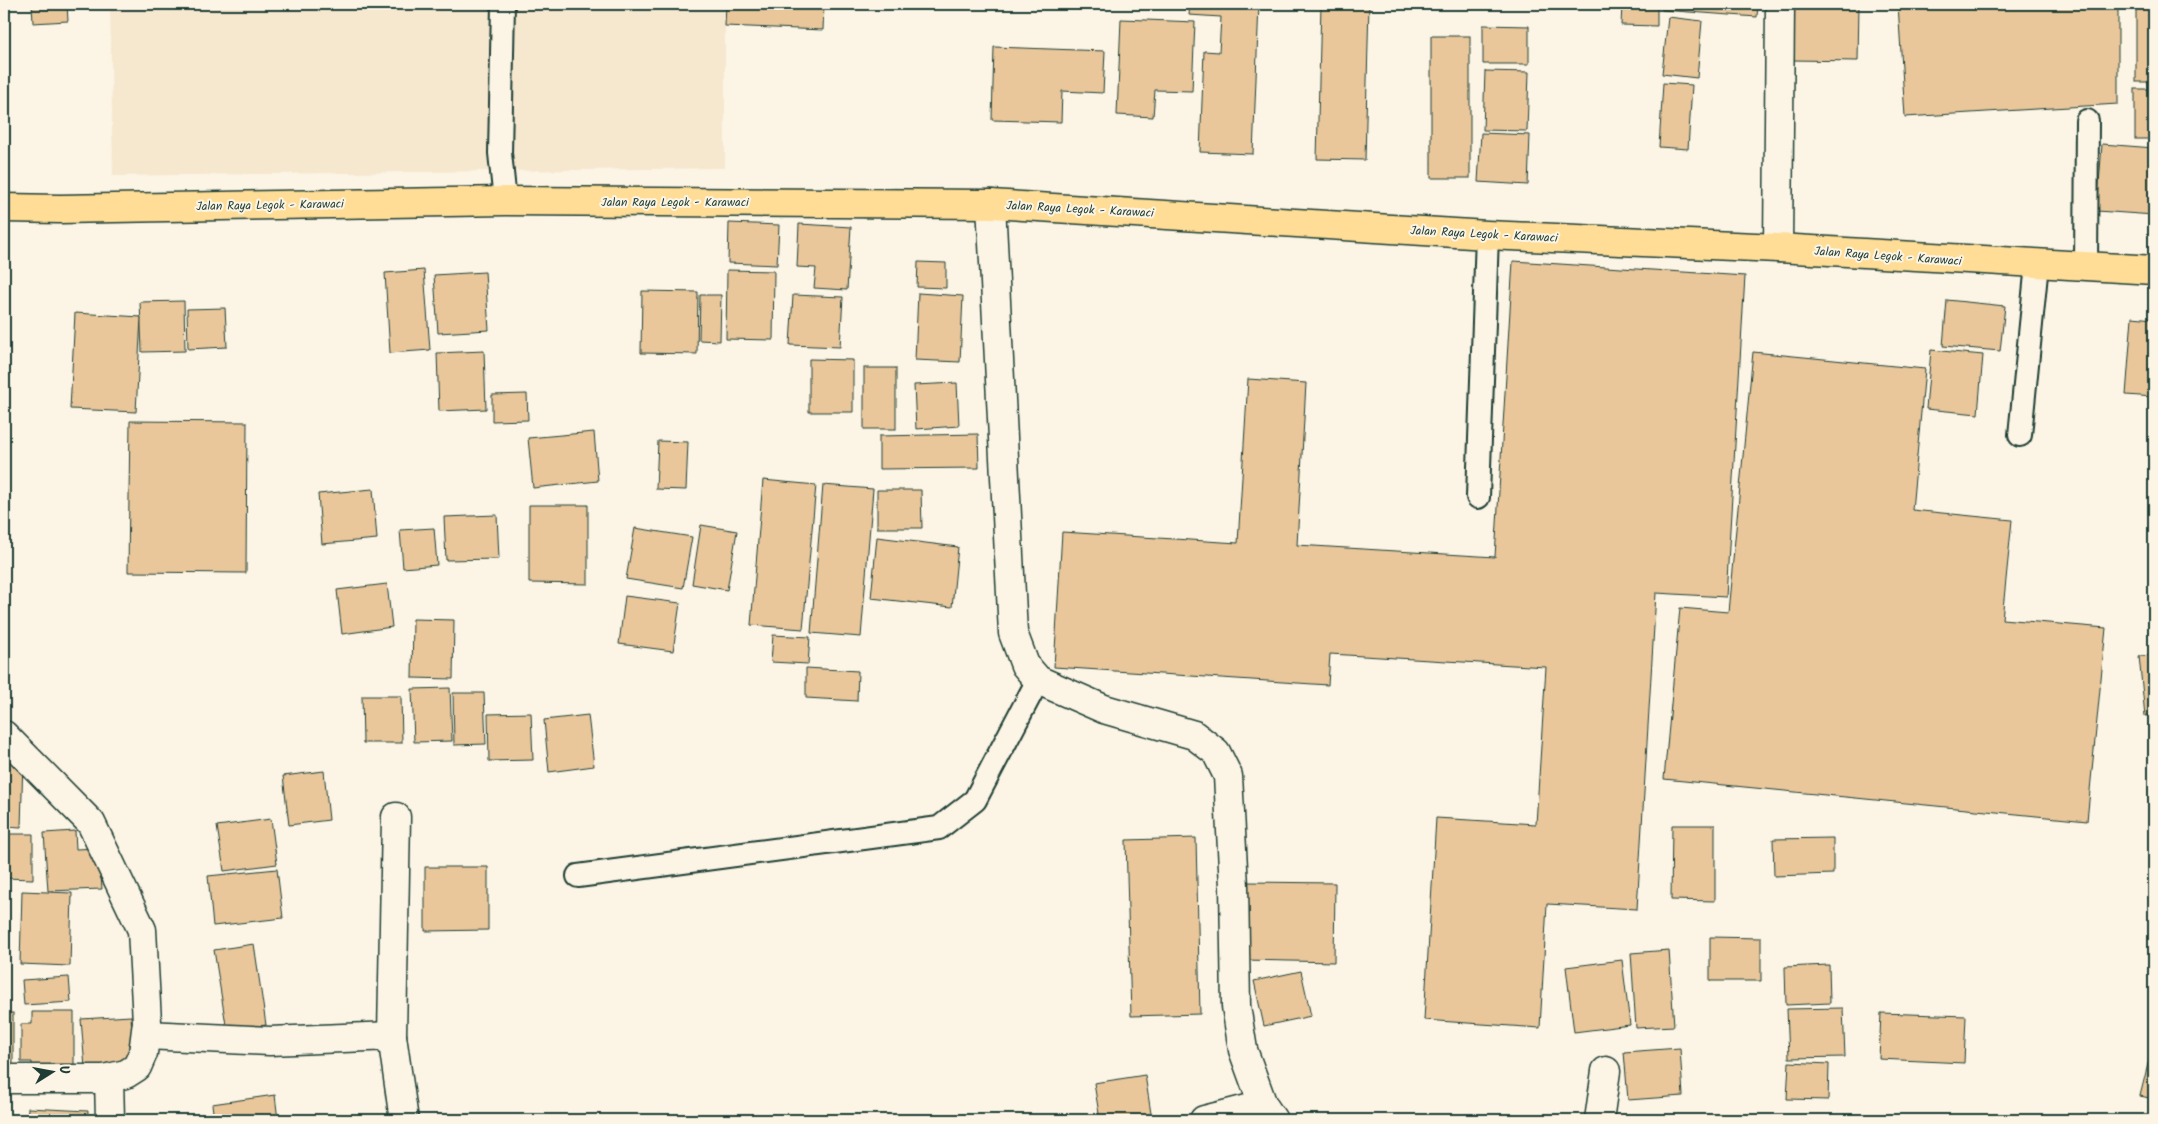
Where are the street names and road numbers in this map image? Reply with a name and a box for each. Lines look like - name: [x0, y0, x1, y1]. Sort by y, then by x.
- street label: Jalan Raya Legok - Karawaci: [601, 193, 750, 212]
- street label: Jalan Raya Legok - Karawaci: [196, 195, 345, 216]
- street label: Jalan Raya Legok - Karawaci: [1006, 196, 1155, 223]
- street label: Jalan Raya Legok - Karawaci: [1410, 221, 1559, 248]
- street label: Jalan Raya Legok - Karawaci: [1814, 242, 1963, 271]

